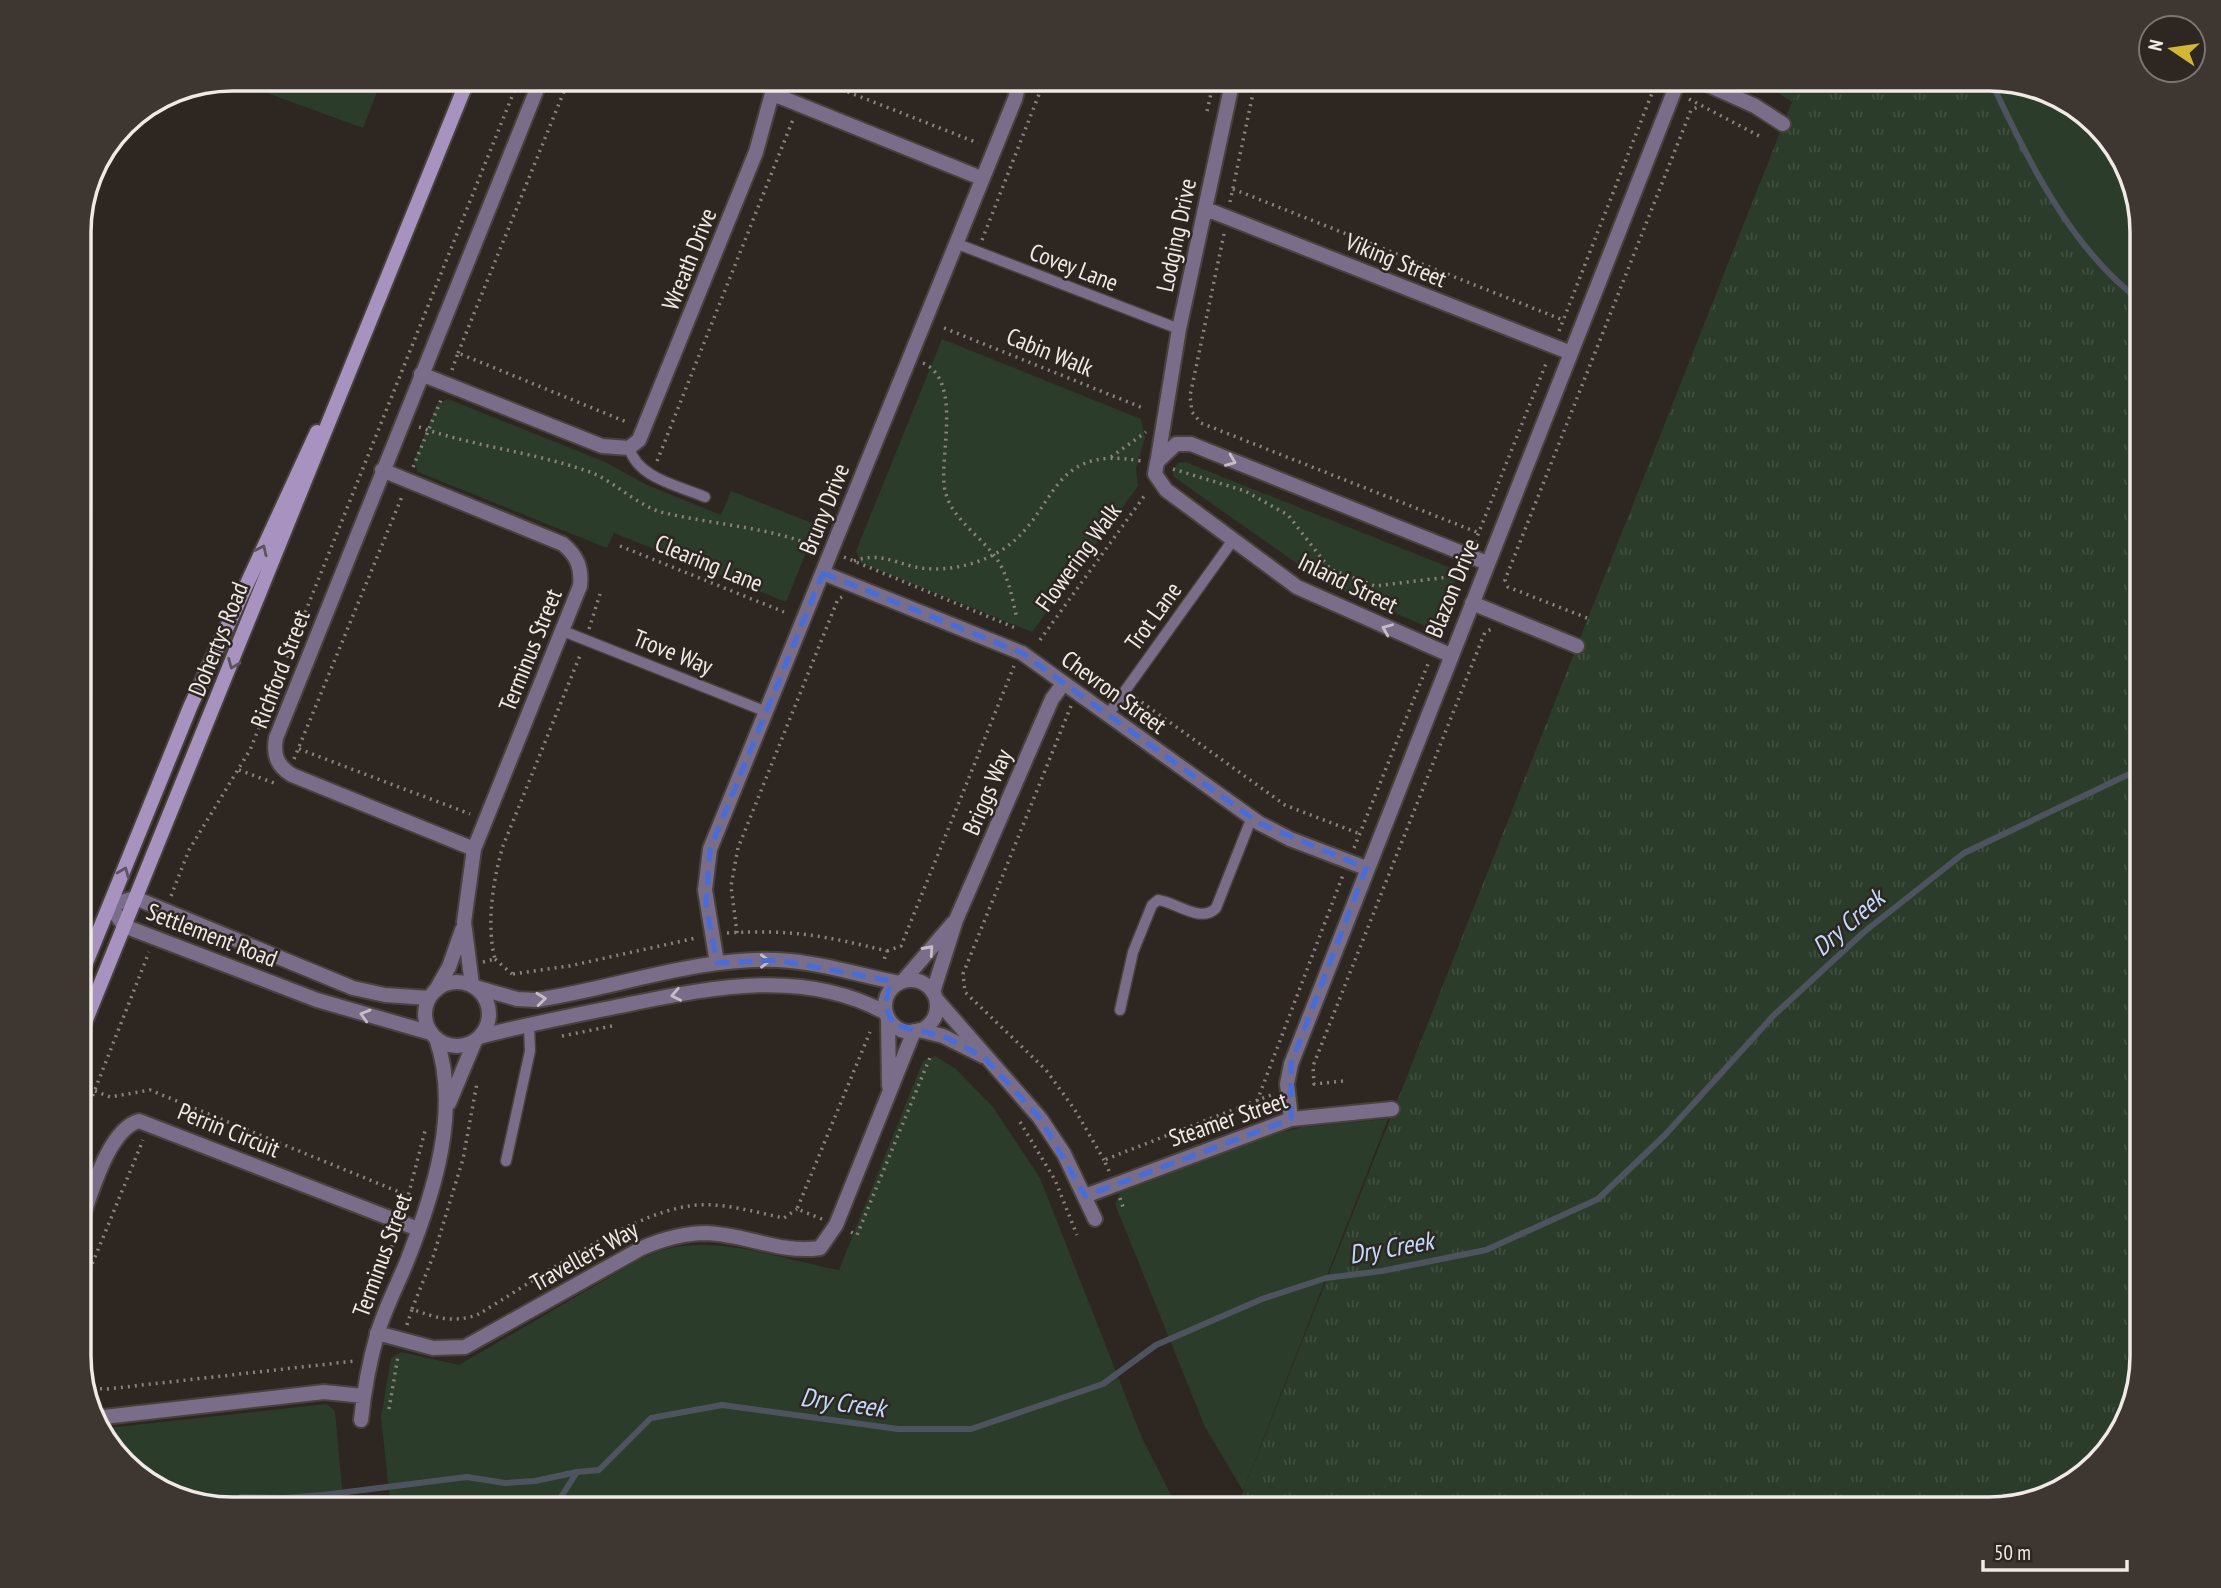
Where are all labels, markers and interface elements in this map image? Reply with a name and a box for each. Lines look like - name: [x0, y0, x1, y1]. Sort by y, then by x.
- north arrow: [2137, 14, 2207, 84]
- text: N: [2143, 37, 2168, 53]
- street label: Lodging Drive: [1149, 176, 1203, 294]
- street label: Wreath Drive: [655, 203, 723, 315]
- street label: Viking Street: [1340, 225, 1452, 294]
- street label: Covey Lane: [1025, 236, 1123, 298]
- street label: Cabin Walk: [1002, 321, 1099, 384]
- one-way arrow: [1225, 452, 1237, 466]
- street label: Bruny Drive: [792, 459, 856, 559]
- street label: Flowering Walk: [1028, 496, 1128, 617]
- street label: Clearing Lane: [651, 527, 767, 599]
- street label: Blazon Drive: [1418, 534, 1486, 642]
- one-way arrow: [254, 545, 268, 558]
- street label: Inland Street: [1293, 546, 1403, 621]
- street label: Trot Lane: [1118, 576, 1188, 656]
- street label: Dohertys Road: [181, 577, 255, 701]
- street label: Terminus Street: [491, 584, 569, 716]
- street label: Richford Street: [243, 605, 317, 732]
- street label: Trove Way: [629, 622, 717, 682]
- one-way arrow: [1382, 623, 1394, 637]
- street label: Chevron Street: [1055, 643, 1173, 741]
- one-way arrow: [227, 657, 241, 669]
- street label: Briggs Way: [955, 744, 1019, 840]
- one-way arrow: [115, 866, 129, 878]
- water label: Dry Creek: [1805, 880, 1893, 962]
- street label: Settlement Road: [142, 896, 282, 974]
- one-way arrow: [921, 945, 933, 958]
- one-way arrow: [760, 953, 771, 968]
- one-way arrow: [670, 987, 682, 1002]
- one-way arrow: [535, 991, 547, 1006]
- one-way arrow: [360, 1008, 372, 1023]
- street label: Steamer Street: [1165, 1084, 1292, 1154]
- street label: Perrin Circuit: [173, 1095, 285, 1165]
- street label: Terminus Street: [345, 1189, 419, 1321]
- street label: Travellers Way: [525, 1214, 643, 1298]
- water label: Dry Creek: [1346, 1223, 1439, 1271]
- water label: Dry Creek: [798, 1380, 890, 1425]
- scale bar: [1983, 1528, 2126, 1572]
- text: 50 m: [1994, 1539, 2031, 1566]

